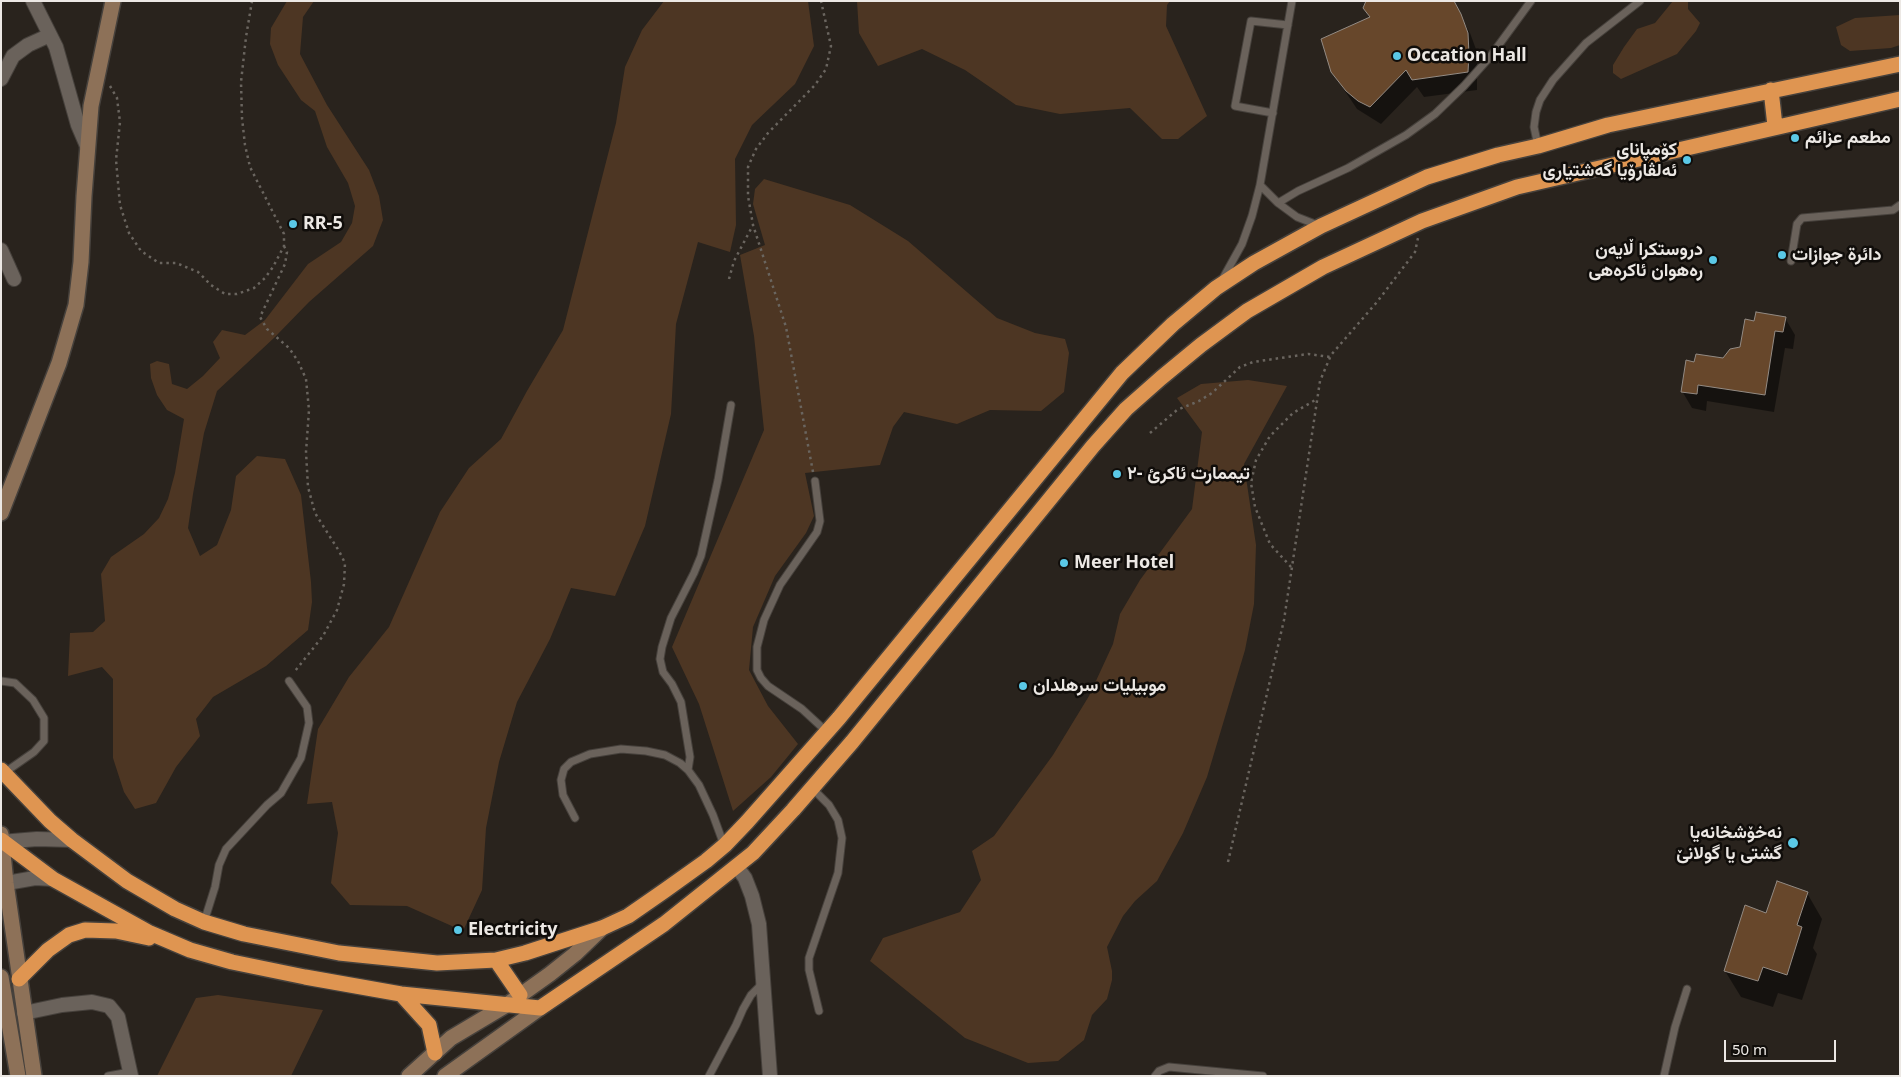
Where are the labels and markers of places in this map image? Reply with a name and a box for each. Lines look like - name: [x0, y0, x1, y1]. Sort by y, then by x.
- place label: Occation Hall: [1407, 45, 1527, 67]
- marker: Occation Hall: [1391, 50, 1403, 62]
- place label: مطعم عزائم: [1805, 127, 1891, 149]
- marker: مطعم عزائم: [1789, 132, 1801, 144]
- place label: کۆمپانای ئەلڤارۆیا گەشتیاری: [1543, 139, 1677, 182]
- marker: کۆمپانای ئەلڤارۆیا گەشتیاری: [1681, 154, 1693, 166]
- place label: RR-5: [303, 213, 343, 235]
- marker: RR-5: [287, 218, 299, 230]
- place label: دروستكرا ڵایەن رەهوان ئاكرەهی: [1589, 239, 1703, 282]
- place label: دائرة جوازات: [1792, 244, 1882, 266]
- marker: دائرة جوازات: [1776, 249, 1788, 261]
- marker: دروستكرا ڵایەن رەهوان ئاكرەهی: [1707, 254, 1719, 266]
- place label: تيممارت ئاكرئ -٢: [1127, 463, 1250, 485]
- marker: تيممارت ئاكرئ -٢: [1111, 468, 1123, 480]
- place label: Meer Hotel: [1074, 552, 1174, 574]
- marker: Meer Hotel: [1058, 557, 1070, 569]
- place label: موبيليات سرهلدان: [1033, 675, 1166, 697]
- marker: موبيليات سرهلدان: [1017, 680, 1029, 692]
- place label: نەخۆشخانەیا گشتی یا گولانێ: [1676, 822, 1782, 864]
- marker: نەخۆشخانەیا گشتی یا گولانێ: [1786, 836, 1800, 850]
- place label: Electricity: [468, 919, 557, 941]
- marker: Electricity: [452, 924, 464, 936]

